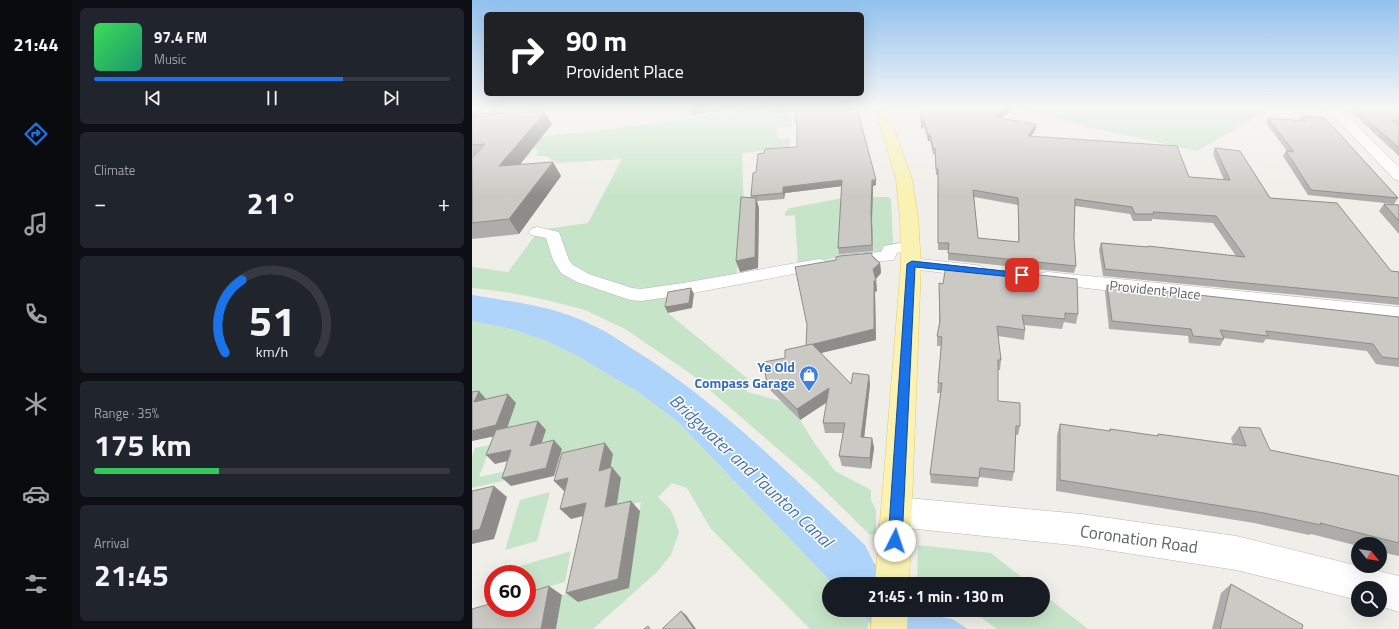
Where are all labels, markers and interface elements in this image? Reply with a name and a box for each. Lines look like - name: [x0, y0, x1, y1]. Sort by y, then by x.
- text: 90 m: [566, 19, 627, 62]
- text: 97.4 FM: [154, 26, 207, 49]
- icon: right: [500, 28, 552, 80]
- text: 21:44: [14, 31, 58, 58]
- text: Music: [154, 49, 186, 69]
- text: Provident Place: [566, 58, 684, 85]
- icon: previous: [142, 87, 164, 109]
- icon: pause: [261, 87, 283, 109]
- icon: next: [380, 87, 402, 109]
- icon: directions: [22, 120, 50, 148]
- text: Climate: [94, 160, 135, 180]
- text: 21°: [247, 180, 297, 226]
- text: −: [94, 186, 106, 220]
- text: +: [438, 186, 450, 220]
- icon: music: [22, 210, 50, 238]
- pin: [1005, 258, 1039, 292]
- icon: arrive: [1011, 264, 1033, 286]
- street label: Provident Place: [1108, 274, 1202, 305]
- text: 51: [249, 288, 295, 351]
- icon: phone: [22, 300, 50, 328]
- text: km/h: [256, 340, 288, 362]
- place label: Ye Old Compass Garage: [695, 356, 795, 393]
- shop icon: Ye Old Compass Garage: [798, 364, 820, 392]
- water label: Bridgwater and Taunton Canal: [664, 387, 841, 555]
- icon: climate: [22, 390, 50, 418]
- text: Range · 35%: [94, 403, 159, 423]
- text: 175 km: [94, 422, 192, 468]
- icon: car: [22, 480, 50, 508]
- street label: Coronation Road: [1078, 518, 1200, 560]
- position arrow: [874, 520, 916, 562]
- text: Arrival: [94, 533, 129, 553]
- north arrow: [1351, 537, 1387, 573]
- map controls: [1351, 537, 1387, 617]
- text: 21:45: [94, 552, 169, 598]
- speed limit sign: 60: [484, 565, 536, 617]
- icon: filters: [22, 570, 50, 598]
- button: search: [1351, 581, 1387, 617]
- text: 21:45 · 1 min · 130 m: [868, 585, 1004, 608]

